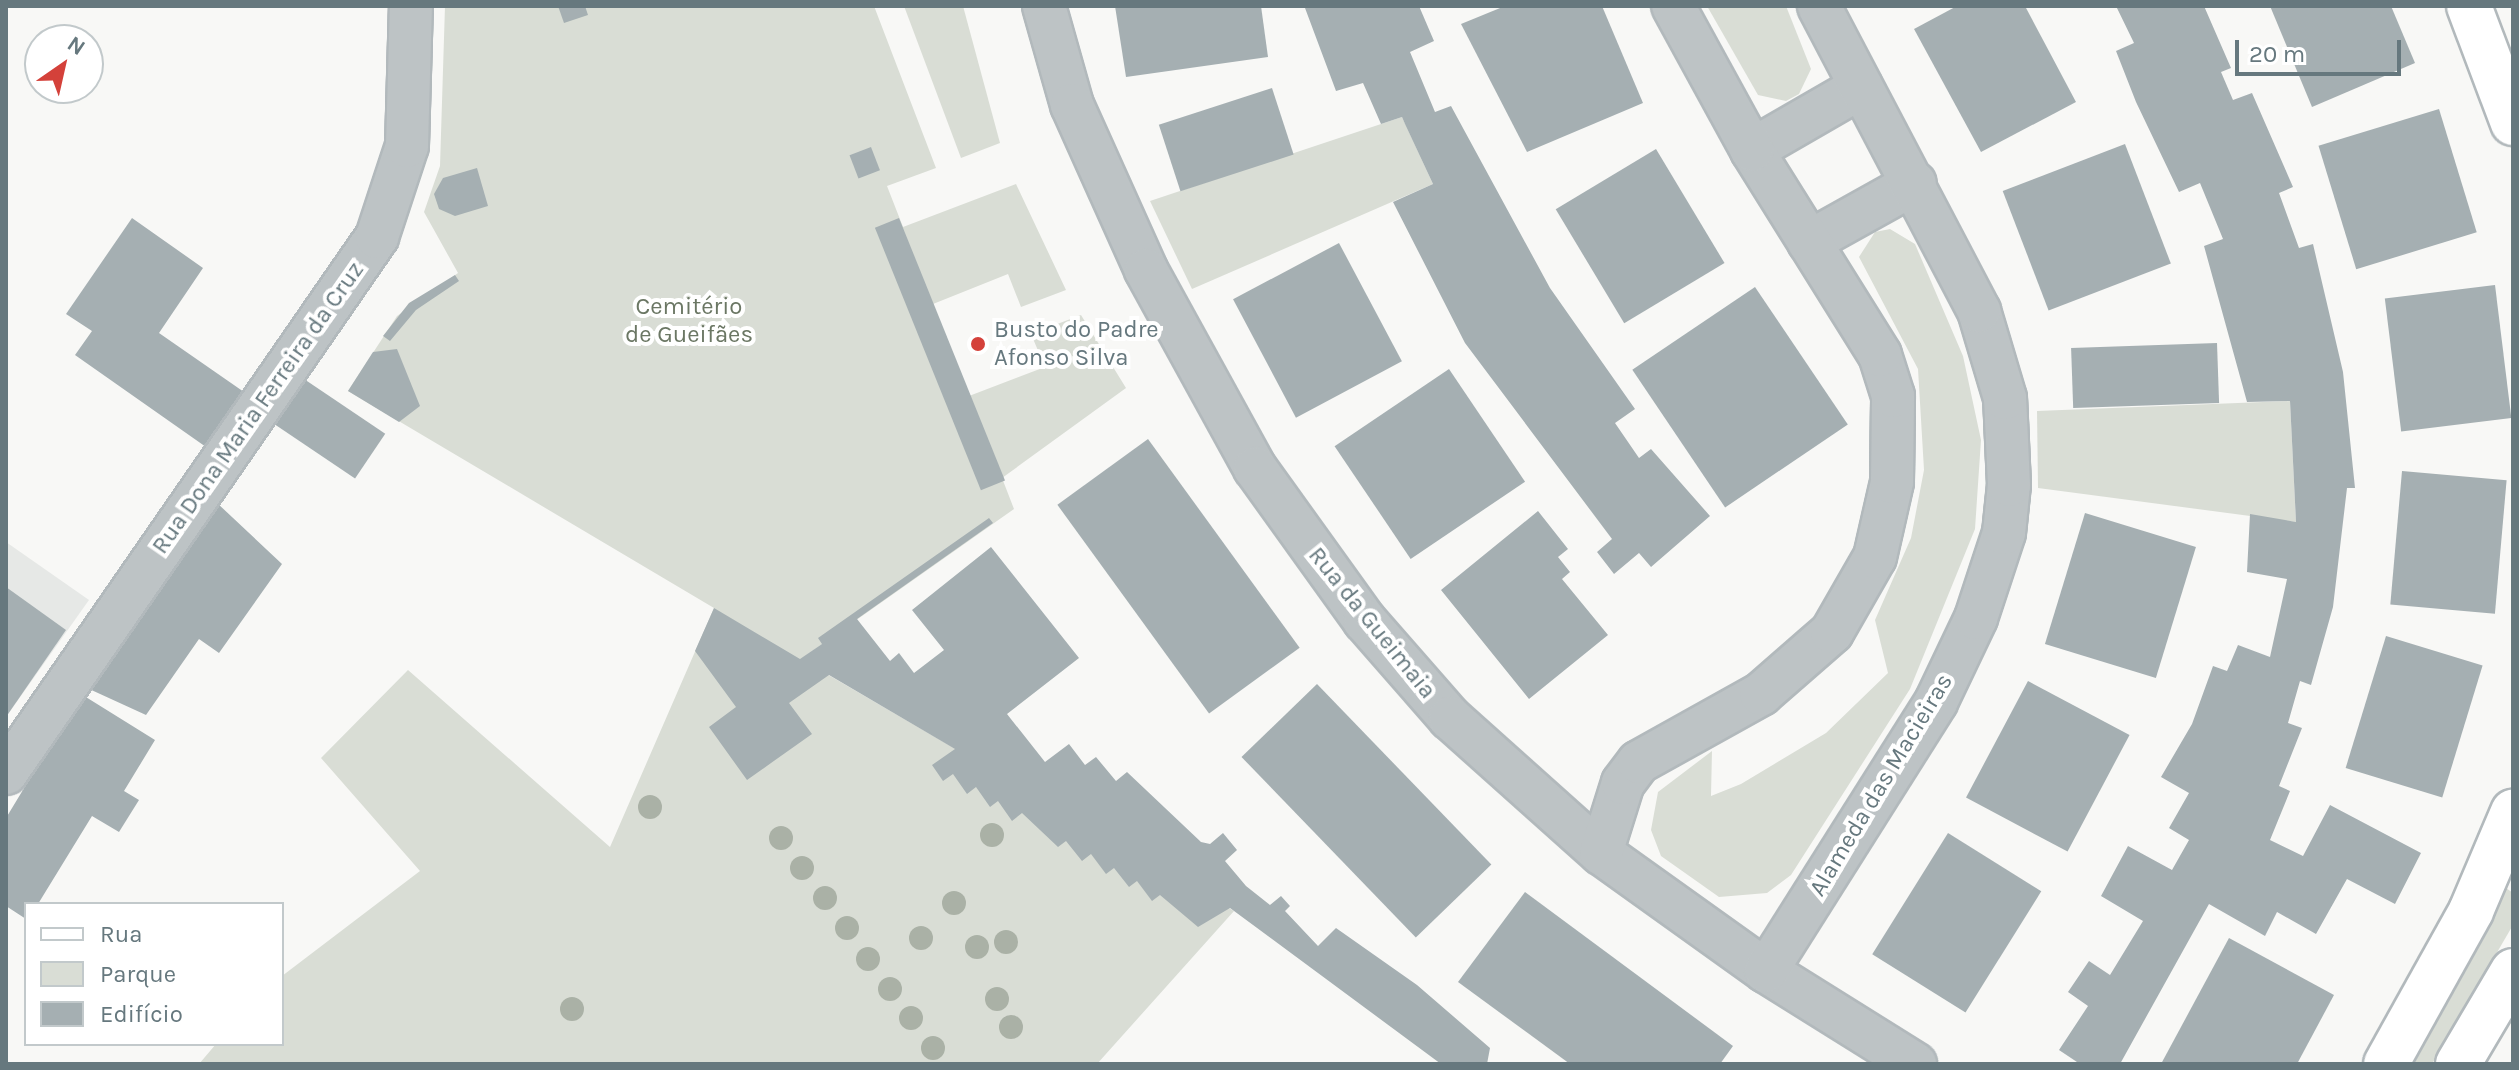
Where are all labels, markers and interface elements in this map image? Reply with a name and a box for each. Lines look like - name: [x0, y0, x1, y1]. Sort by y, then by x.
- north arrow: [24, 24, 104, 104]
- scale bar: [2239, 24, 2405, 74]
- text: N: [62, 31, 90, 61]
- text: 20 m: [2249, 40, 2305, 68]
- street label: Rua Dona Maria Ferreira da Cruz: [146, 256, 370, 560]
- park label: Cemitério de Gueifães: [625, 293, 753, 349]
- place label: Busto do Padre Afonso Silva: [994, 316, 1159, 372]
- marker: Busto do Padre Afonso Silva: [969, 335, 987, 353]
- street label: Rua da Gueimaia: [1302, 541, 1442, 705]
- street label: Alameda das Macieiras: [1803, 669, 1959, 901]
- legend: [24, 902, 284, 1046]
- text: Rua: [100, 920, 142, 948]
- text: Parque: [100, 960, 176, 988]
- text: Edifício: [100, 1000, 183, 1028]

